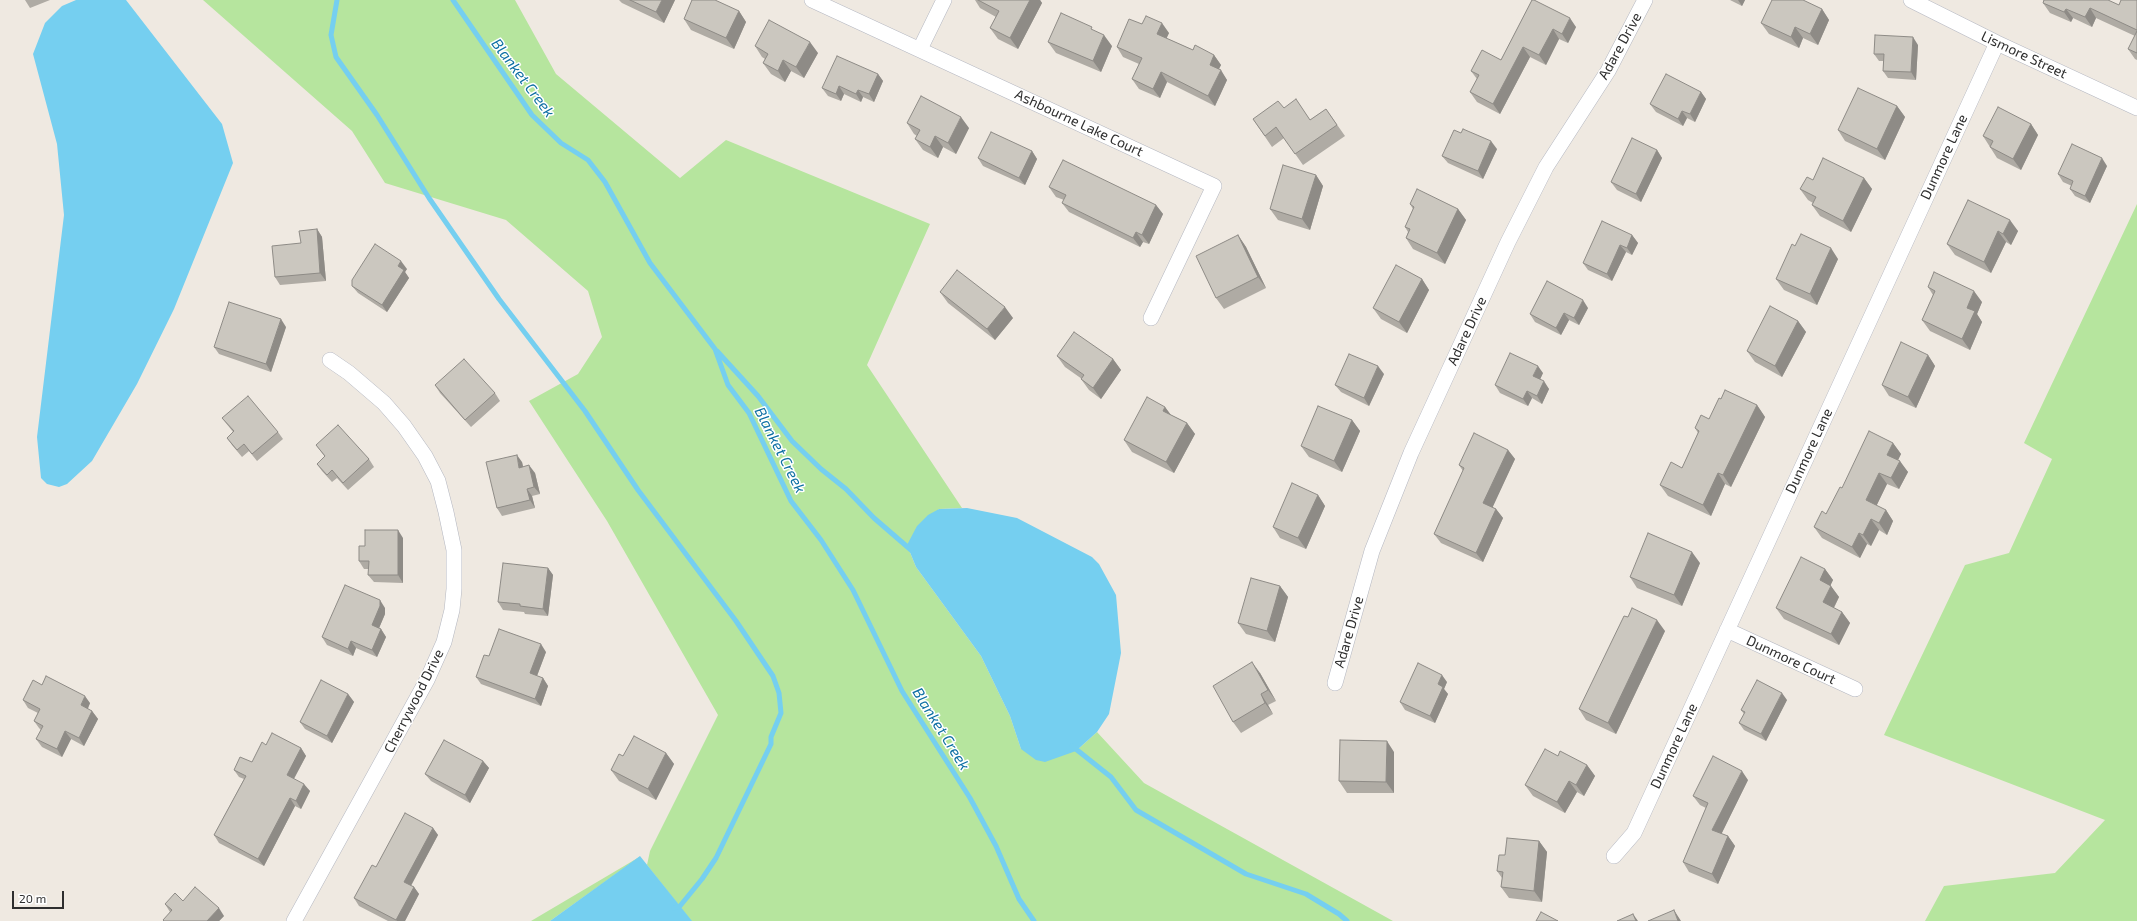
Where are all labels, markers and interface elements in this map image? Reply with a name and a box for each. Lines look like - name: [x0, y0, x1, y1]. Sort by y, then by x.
- street label: Adare Drive: [1595, 10, 1645, 82]
- street label: Lismore Street: [1978, 28, 2070, 82]
- water label: Blanket Creek: [488, 35, 558, 121]
- street label: Ashbourne Lake Court: [1012, 86, 1146, 160]
- street label: Dunmore Lane: [1917, 112, 1971, 202]
- street label: Adare Drive: [1444, 294, 1490, 368]
- water label: Blanket Creek: [751, 404, 809, 496]
- street label: Dunmore Lane: [1782, 406, 1836, 496]
- street label: Adare Drive: [1331, 594, 1367, 670]
- street label: Dunmore Court: [1744, 632, 1838, 688]
- street label: Cherrywood Drive: [381, 646, 447, 756]
- water label: Blanket Creek: [908, 684, 974, 774]
- street label: Dunmore Lane: [1647, 701, 1701, 791]
- scale bar: [14, 883, 66, 909]
- text: 20 m: [19, 891, 46, 905]

